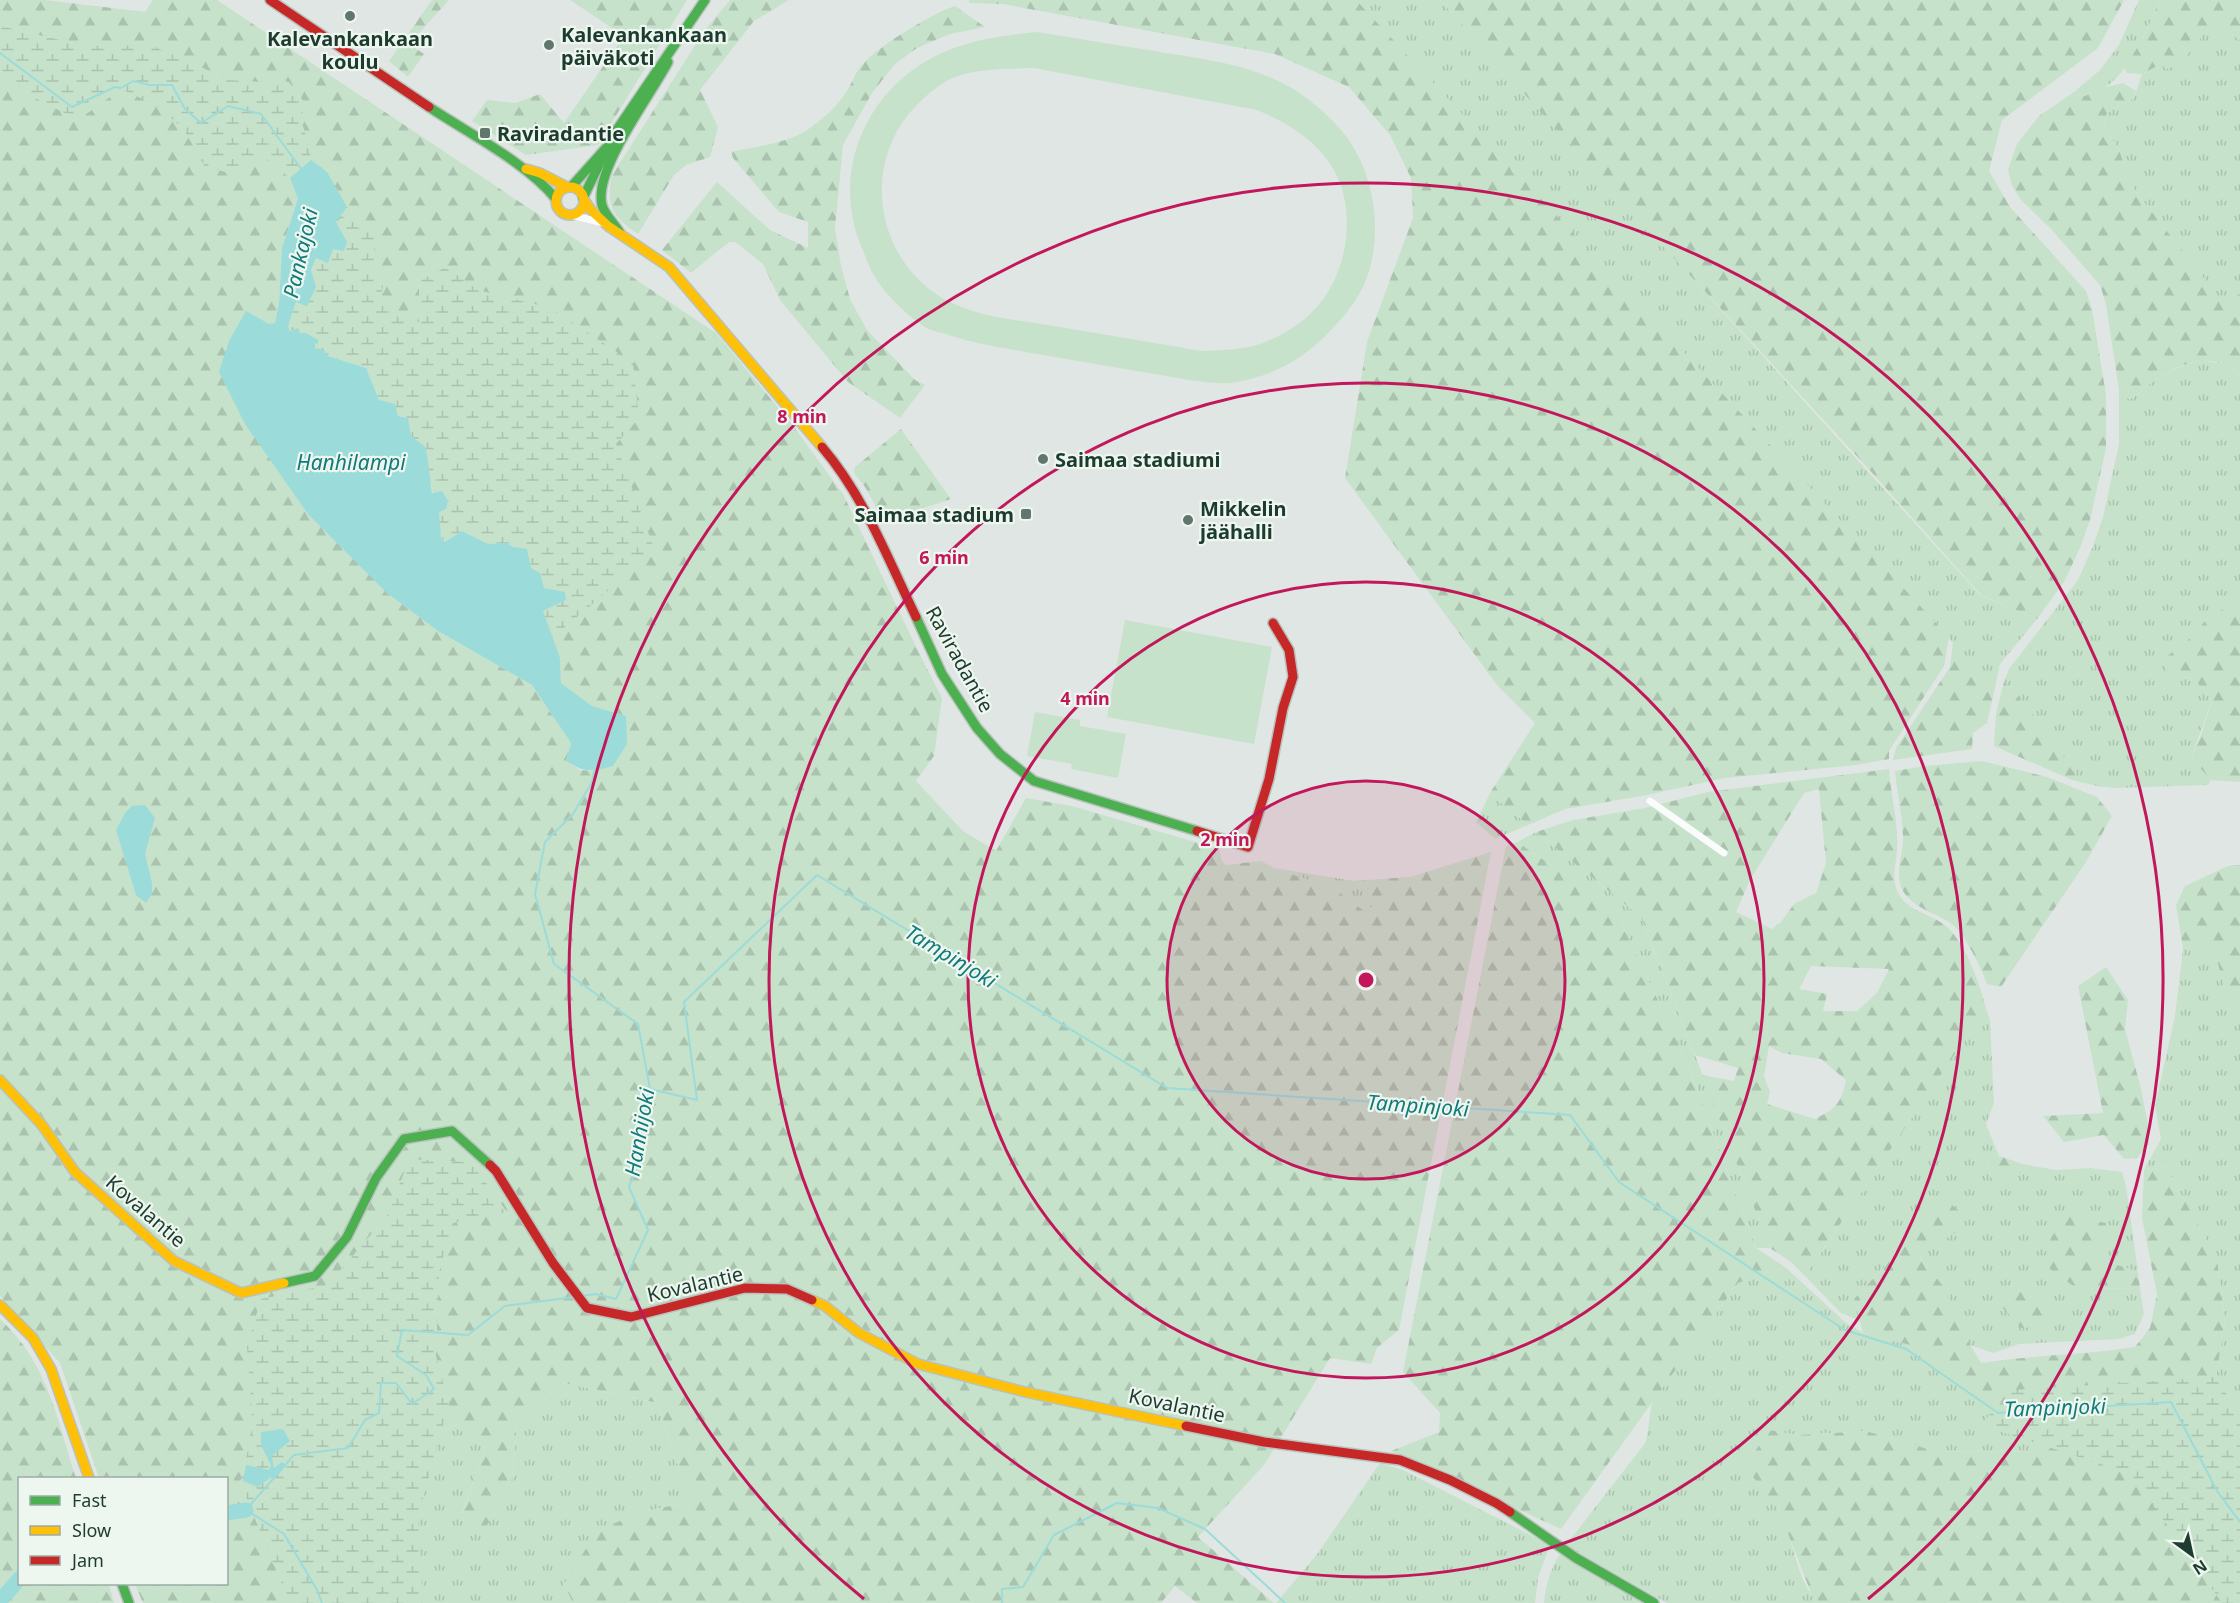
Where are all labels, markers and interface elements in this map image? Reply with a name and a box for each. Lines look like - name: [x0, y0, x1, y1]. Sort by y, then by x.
- marker: Kalevankankaan koulu: [343, 9, 357, 23]
- place label: Kalevankankaan päiväkoti: [561, 21, 727, 71]
- place label: Kalevankankaan koulu: [267, 25, 433, 75]
- marker: Kalevankankaan päiväkoti: [542, 38, 556, 52]
- place label: Raviradantie: [497, 120, 624, 147]
- marker: Raviradantie: [478, 126, 492, 140]
- water label: Pankajoki: [276, 205, 324, 301]
- text: 8 min: [777, 404, 827, 428]
- place label: Saimaa stadiumi: [1055, 446, 1220, 473]
- water label: Hanhilampi: [296, 448, 406, 476]
- marker: Saimaa stadiumi: [1036, 452, 1050, 466]
- place label: Mikkelin jäähalli: [1198, 495, 1287, 545]
- place label: Saimaa stadium: [855, 501, 1014, 528]
- marker: Saimaa stadium: [1019, 507, 1033, 521]
- marker: Mikkelin jäähalli: [1181, 513, 1195, 527]
- text: 6 min: [919, 545, 969, 569]
- street label: Raviradantie: [920, 601, 1000, 717]
- text: 4 min: [1060, 686, 1110, 710]
- text: 2 min: [1200, 827, 1250, 851]
- water label: Tampinjoki: [900, 918, 1002, 995]
- centre of rings: [1356, 970, 1376, 990]
- water label: Hanhijoki: [617, 1085, 661, 1178]
- water label: Tampinjoki: [1366, 1087, 1470, 1123]
- street label: Kovalantie: [100, 1169, 192, 1253]
- street label: Kovalantie: [644, 1260, 746, 1308]
- street label: Kovalantie: [1126, 1382, 1228, 1428]
- water label: Tampinjoki: [2004, 1391, 2107, 1423]
- legend: [18, 1477, 228, 1585]
- text: Fast: [72, 1488, 107, 1512]
- text: Slow: [72, 1518, 111, 1542]
- north arrow: [2162, 1525, 2222, 1585]
- text: Jam: [70, 1548, 104, 1572]
- text: N: [2189, 1555, 2212, 1580]

